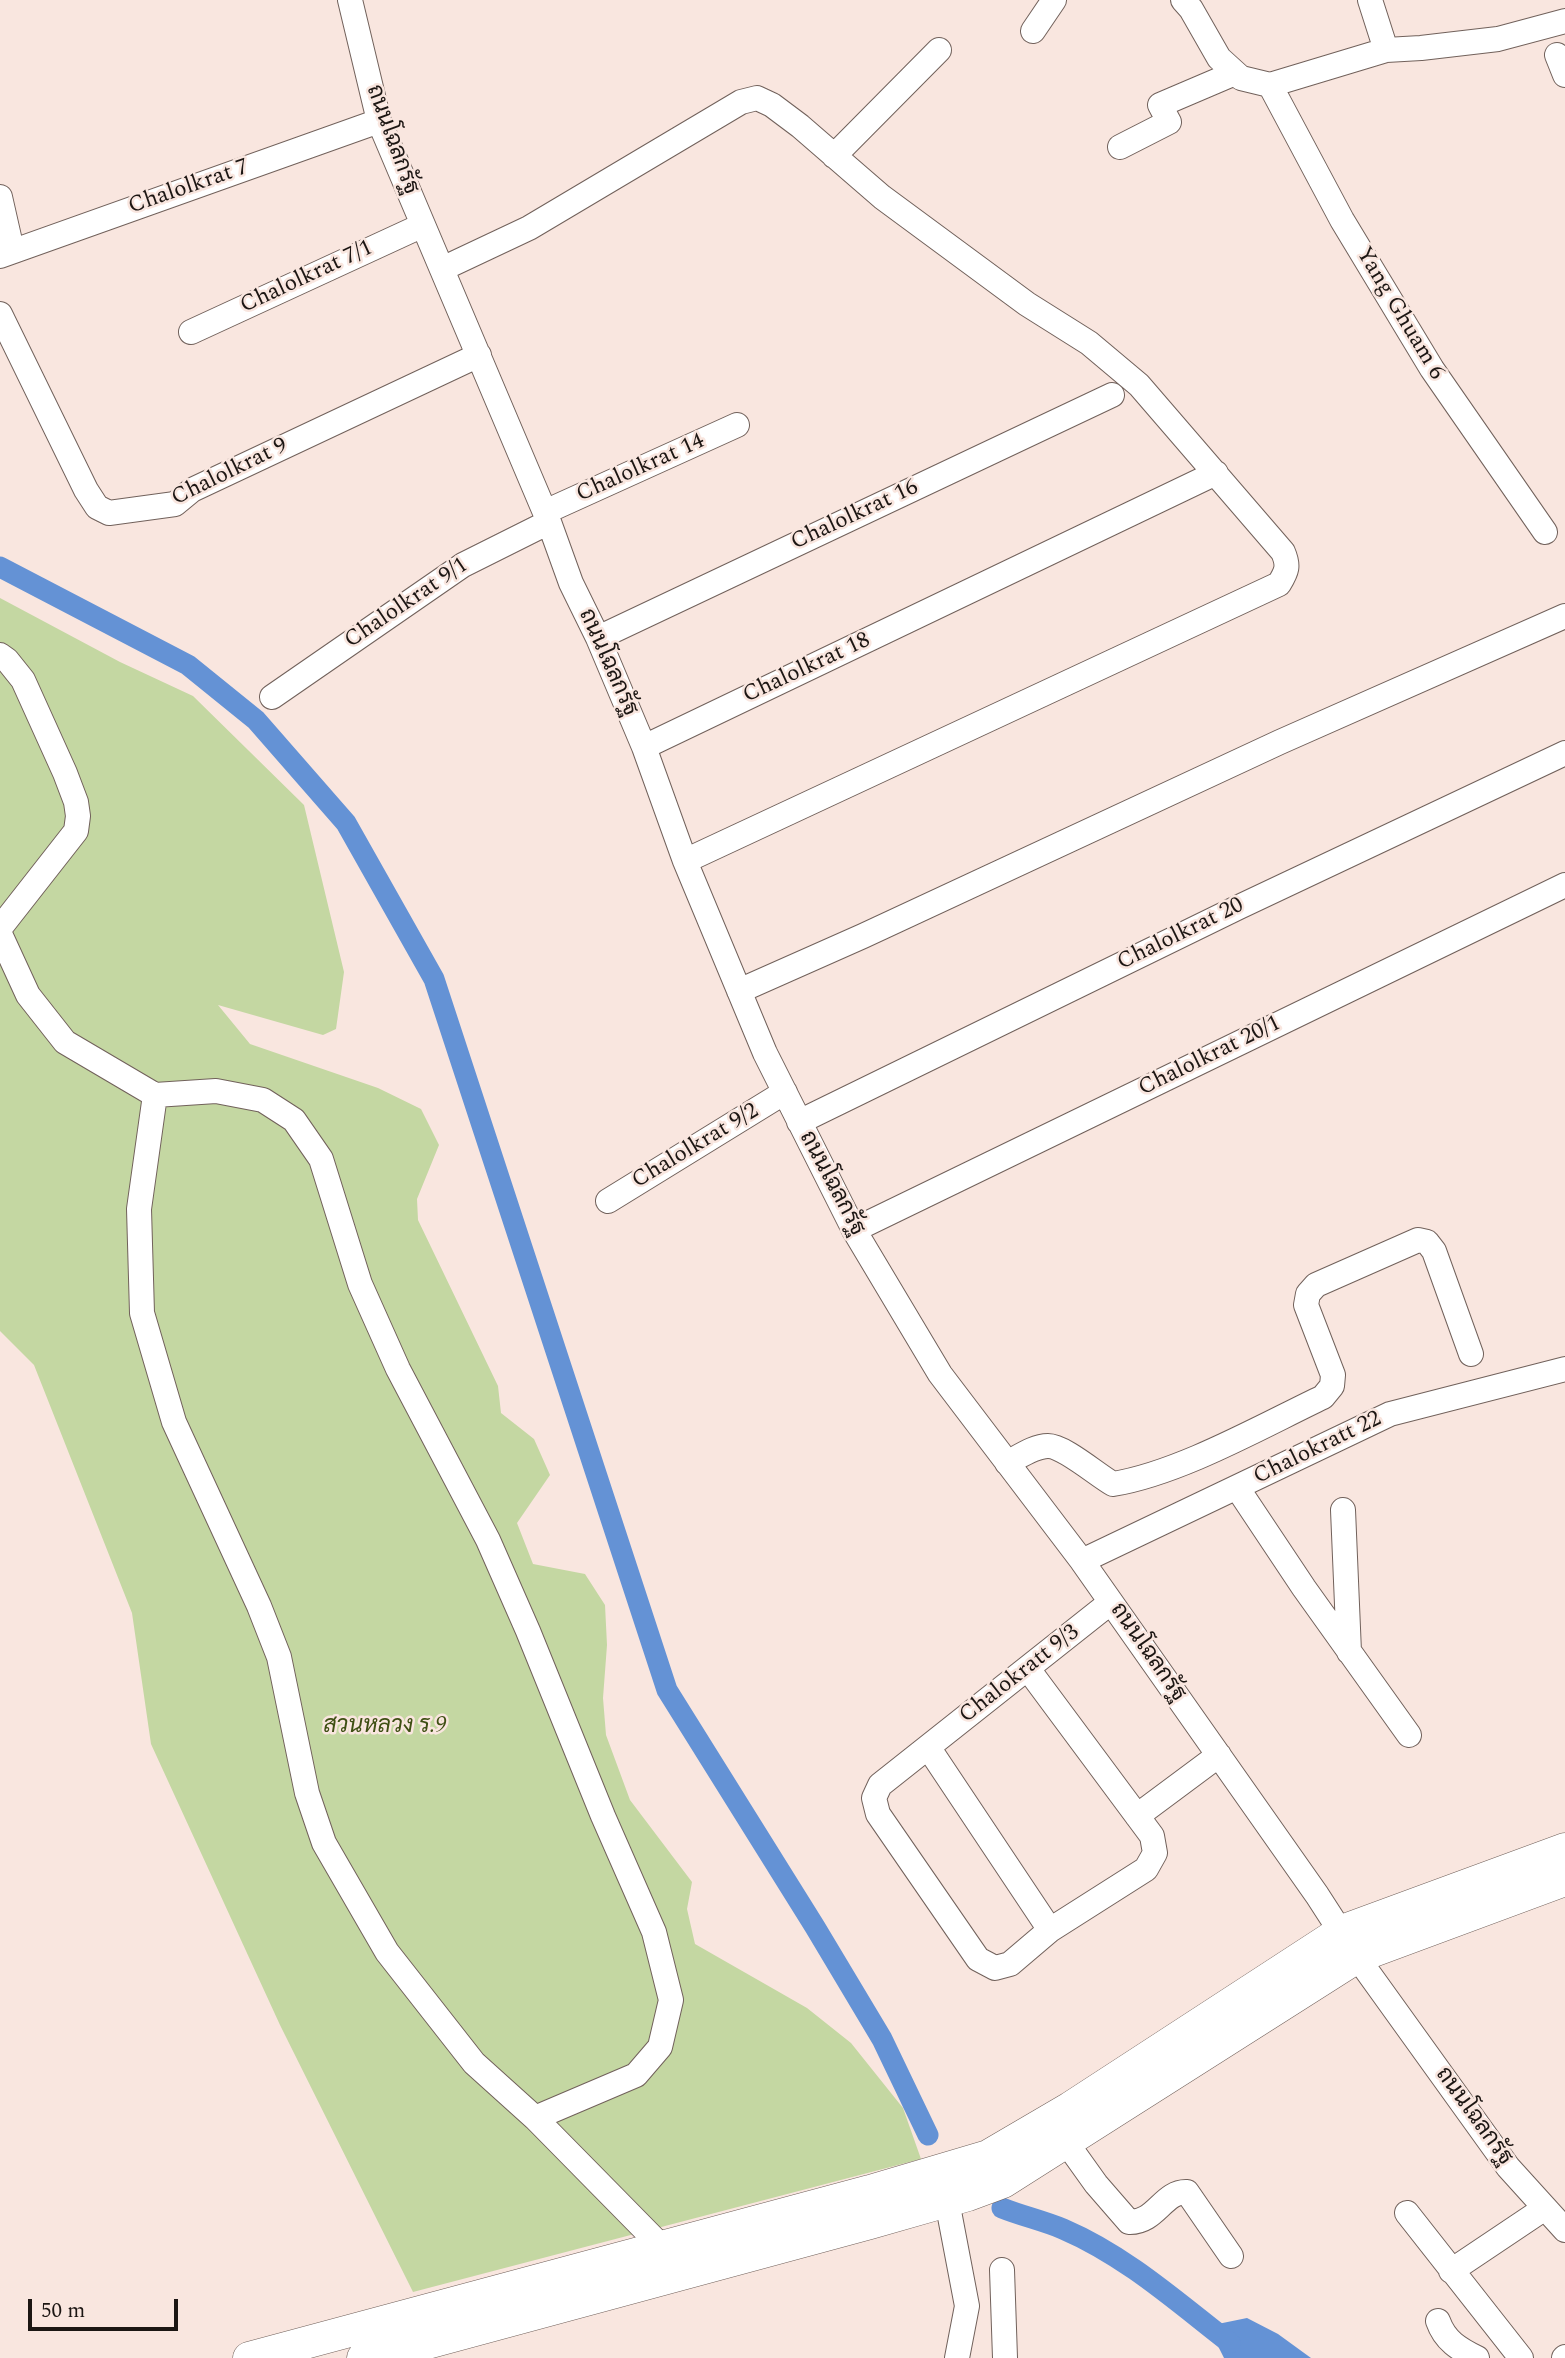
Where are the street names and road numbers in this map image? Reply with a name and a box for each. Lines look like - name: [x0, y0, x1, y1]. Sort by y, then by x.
- street label: ถนนโฉลกรัฐ: [358, 81, 424, 199]
- street label: Chalolkrat 7: [125, 154, 253, 222]
- street label: Chalolkrat 7/1: [236, 235, 378, 321]
- street label: Yang Ghuam 6: [1349, 243, 1449, 385]
- street label: Chalolkrat 14: [573, 428, 709, 510]
- street label: Chalolkrat 9: [167, 433, 293, 513]
- street label: Chalolkrat 16: [787, 474, 923, 558]
- street label: Chalolkrat 9/1: [340, 553, 474, 655]
- street label: ถนนโฉลกรัฐ: [571, 605, 643, 721]
- street label: Chalolkrat 18: [739, 627, 875, 711]
- street label: Chalolkrat 20: [1113, 892, 1249, 978]
- street label: Chalolkrat 20/1: [1134, 1011, 1286, 1103]
- street label: Chalolkrat 9/2: [628, 1098, 764, 1196]
- street label: ถนนโฉลกรัฐ: [792, 1127, 870, 1241]
- street label: Chalokratt 22: [1250, 1406, 1386, 1492]
- street label: ถนนโฉลกรัฐ: [1103, 1598, 1191, 1708]
- street label: Chalokratt 9/3: [955, 1620, 1085, 1730]
- street label: ถนนโฉลกรัฐ: [1428, 2063, 1518, 2171]

